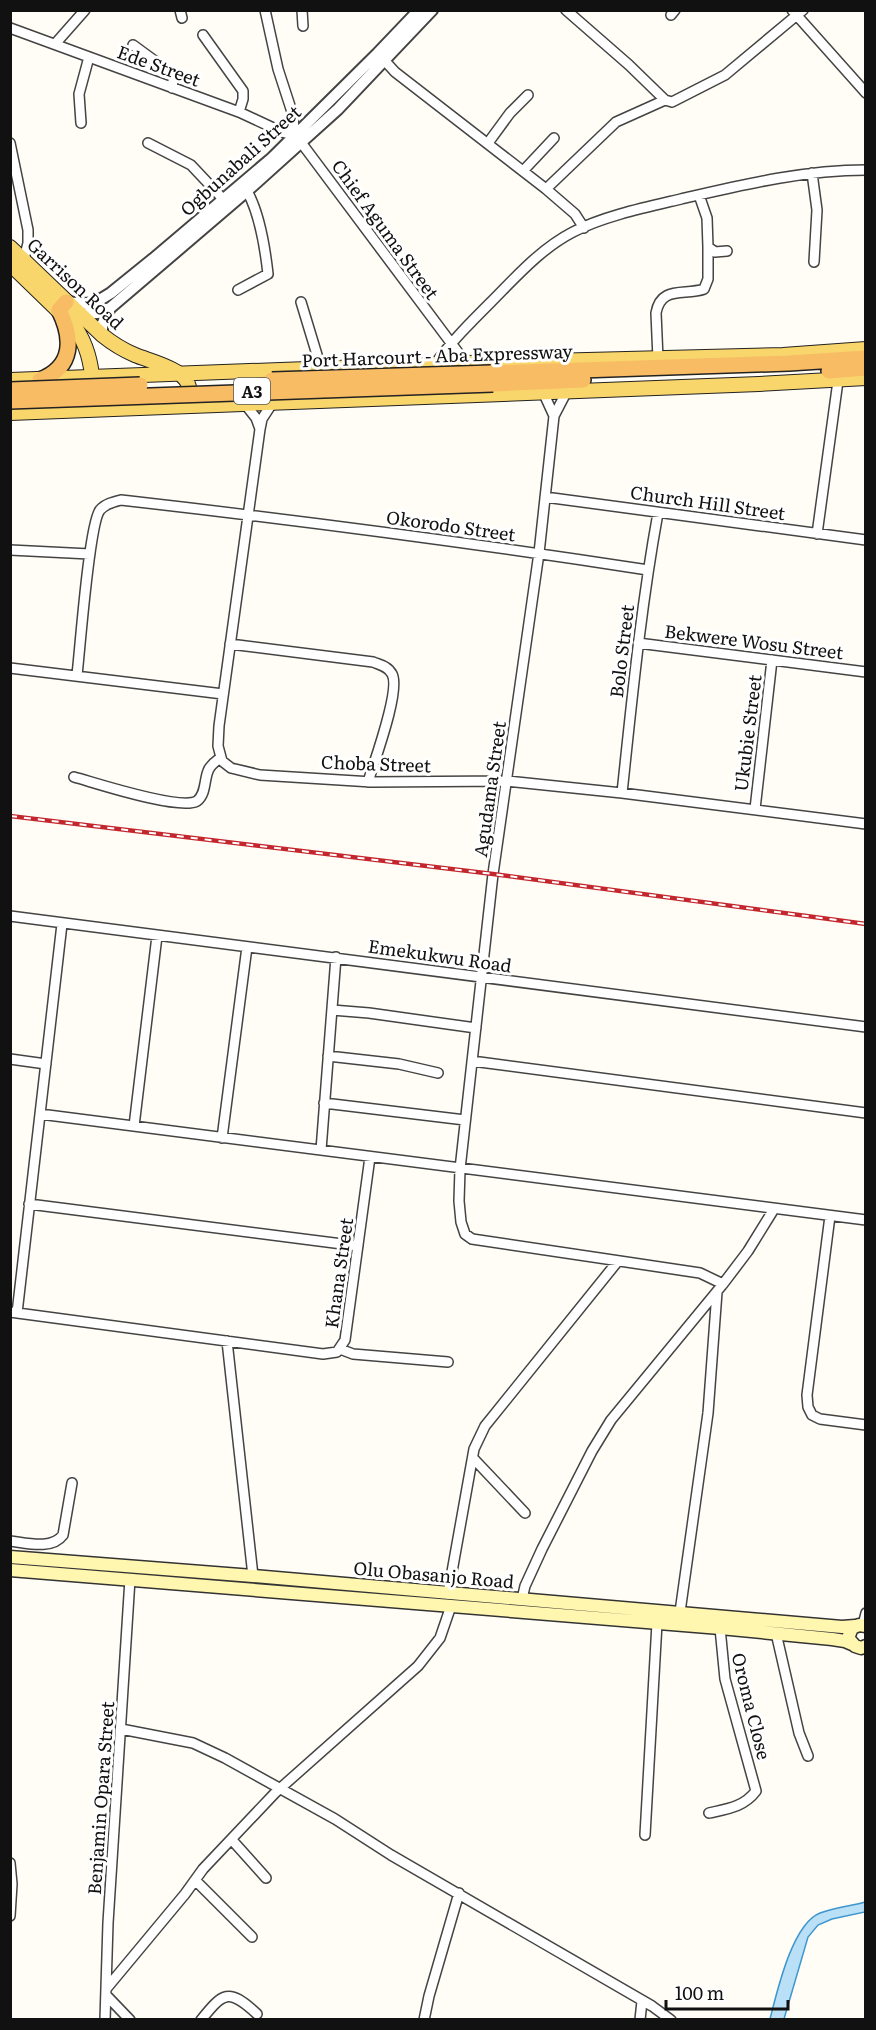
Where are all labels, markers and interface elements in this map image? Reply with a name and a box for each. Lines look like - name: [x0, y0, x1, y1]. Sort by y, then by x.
- street label: Ede Street: [114, 37, 205, 93]
- street label: Ogbunabali Street: [174, 98, 307, 222]
- street label: Chief Aguma Street: [326, 153, 446, 305]
- street label: Garrison Road: [22, 231, 130, 335]
- street label: Port Harcourt - Aba Expressway: [301, 337, 574, 373]
- road number: A3: [234, 378, 270, 404]
- street label: Church Hill Street: [629, 478, 788, 526]
- street label: Okorodo Street: [385, 503, 518, 548]
- street label: Bolo Street: [602, 602, 640, 699]
- street label: Bekwere Wosu Street: [663, 617, 846, 665]
- street label: Ukubie Street: [726, 672, 768, 793]
- street label: Agudama Street: [466, 718, 512, 859]
- street label: Choba Street: [321, 748, 432, 778]
- street label: Emekukwu Road: [366, 932, 514, 978]
- street label: Khana Street: [317, 1215, 359, 1330]
- street label: Olu Obasanjo Road: [353, 1554, 515, 1594]
- street label: Oroma Close: [726, 1650, 778, 1762]
- street label: Benjamin Opara Street: [80, 1700, 120, 1896]
- scale bar: [666, 1973, 788, 2011]
- text: 100 m: [675, 1979, 724, 2006]

